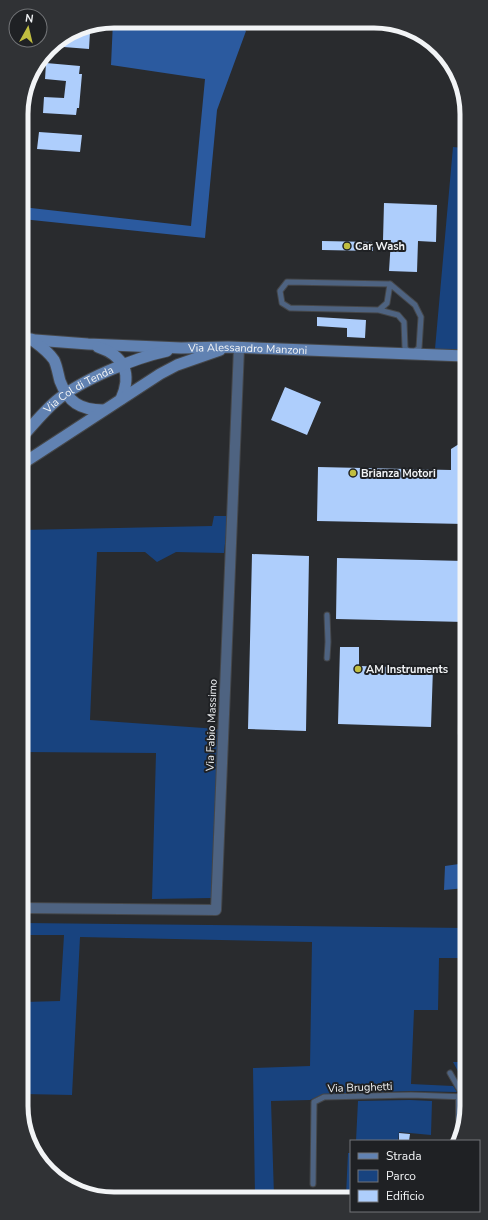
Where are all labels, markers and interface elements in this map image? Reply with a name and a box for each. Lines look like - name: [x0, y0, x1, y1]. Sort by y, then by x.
- north arrow: [8, 8, 48, 48]
- text: N: [24, 11, 34, 27]
- place label: Car Wash: [355, 239, 405, 254]
- marker: Car Wash: [342, 241, 352, 251]
- street label: Via Alessandro Manzoni: [187, 340, 308, 358]
- street label: Via Col di Tenda: [40, 362, 116, 417]
- place label: Brianza Motori: [361, 466, 436, 481]
- marker: Brianza Motori: [348, 468, 358, 478]
- place label: AM Instruments: [366, 662, 448, 677]
- marker: AM Instruments: [353, 664, 363, 674]
- street label: Via Fabio Massimo: [202, 679, 221, 772]
- street label: Via Brughetti: [326, 1079, 393, 1096]
- legend: [350, 1140, 480, 1212]
- text: Strada: [386, 1148, 422, 1164]
- text: Parco: [386, 1168, 416, 1184]
- text: Edificio: [386, 1188, 425, 1204]

